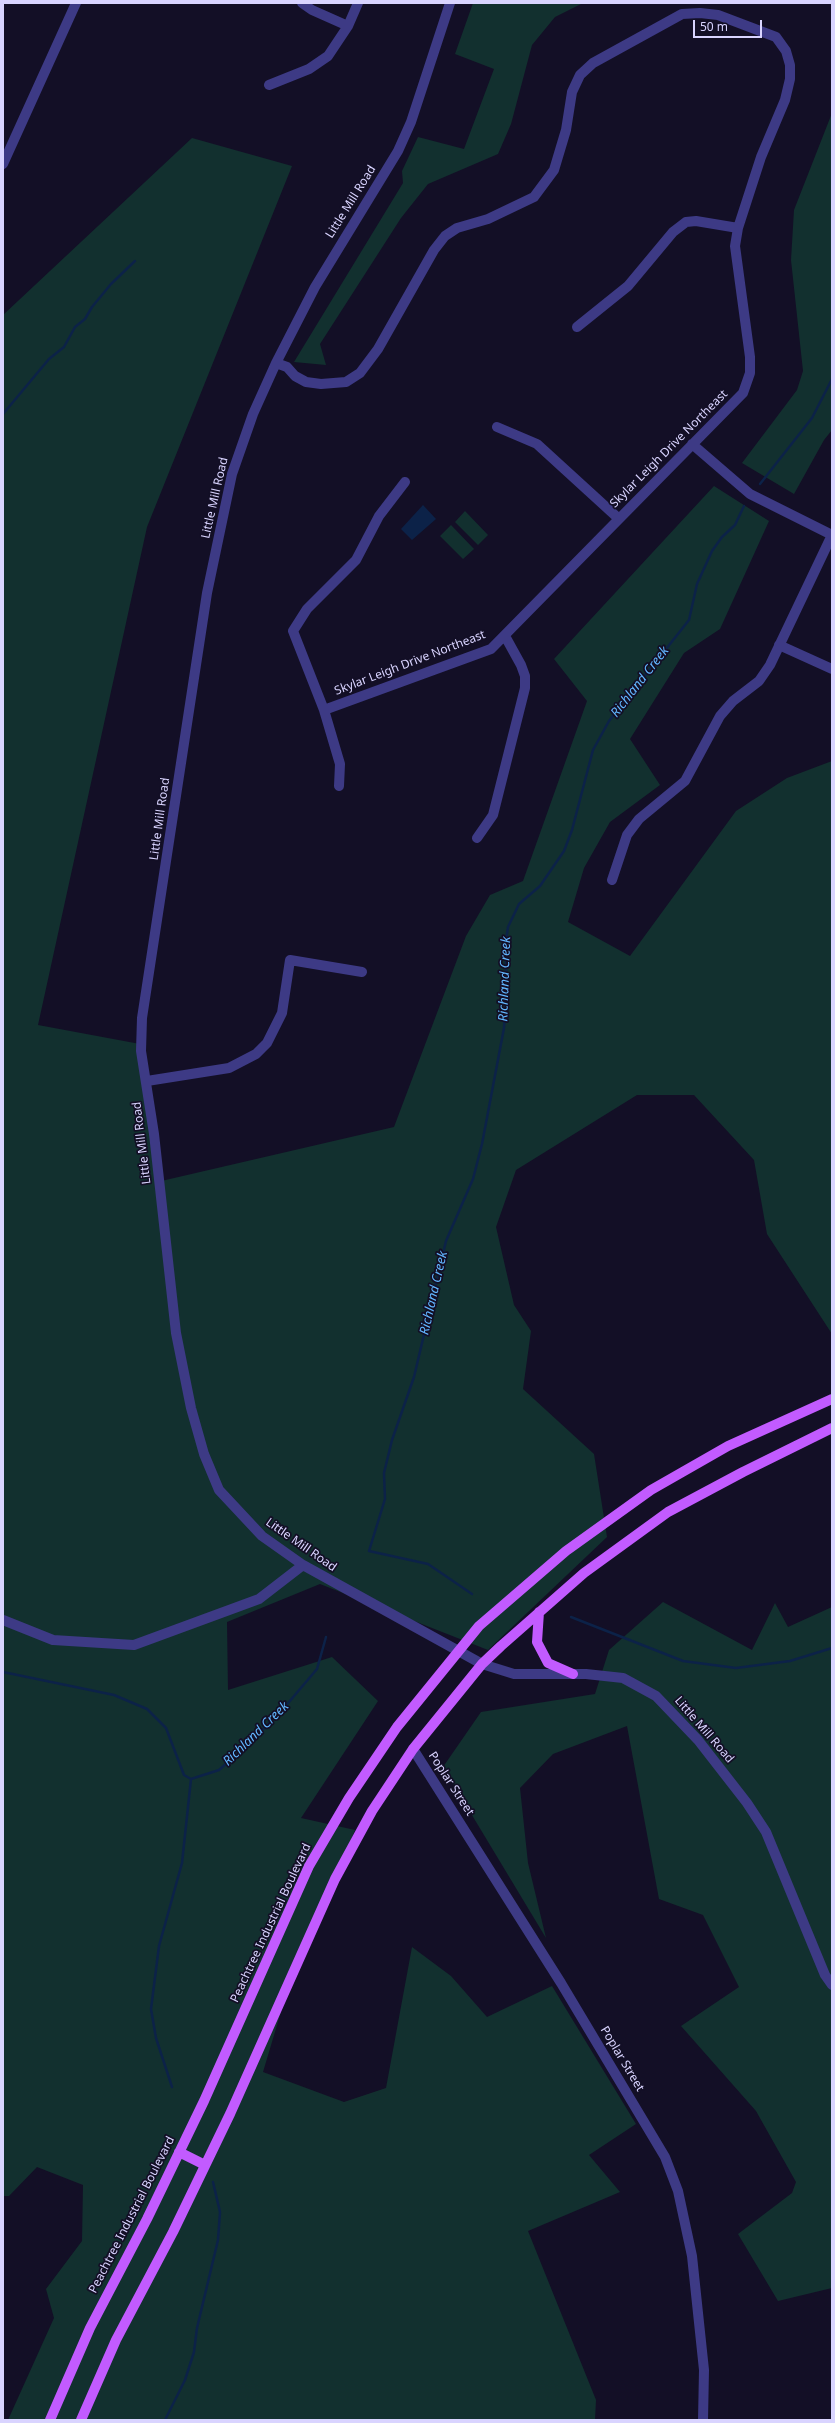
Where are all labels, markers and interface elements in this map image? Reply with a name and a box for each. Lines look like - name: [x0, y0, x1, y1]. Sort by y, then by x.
- scale bar: [695, 12, 764, 38]
- text: 50 m: [700, 18, 728, 35]
- street label: Little Mill Road: [323, 163, 379, 241]
- street label: Skylar Leigh Drive Northeast: [607, 387, 731, 511]
- street label: Little Mill Road: [199, 456, 231, 540]
- street label: Skylar Leigh Drive Northeast: [332, 628, 488, 698]
- water label: Richland Creek: [608, 644, 672, 720]
- street label: Little Mill Road: [147, 777, 173, 861]
- water label: Richland Creek: [496, 936, 514, 1022]
- street label: Little Mill Road: [130, 1101, 154, 1185]
- water label: Richland Creek: [417, 1250, 451, 1336]
- street label: Little Mill Road: [263, 1515, 339, 1575]
- street label: Little Mill Road: [671, 1694, 737, 1766]
- water label: Richland Creek: [220, 1699, 292, 1769]
- street label: Poplar Street: [425, 1749, 477, 1819]
- street label: Peachtree Industrial Boulevard: [228, 1841, 314, 2005]
- street label: Poplar Street: [597, 2024, 647, 2094]
- street label: Peachtree Industrial Boulevard: [86, 2134, 178, 2296]

